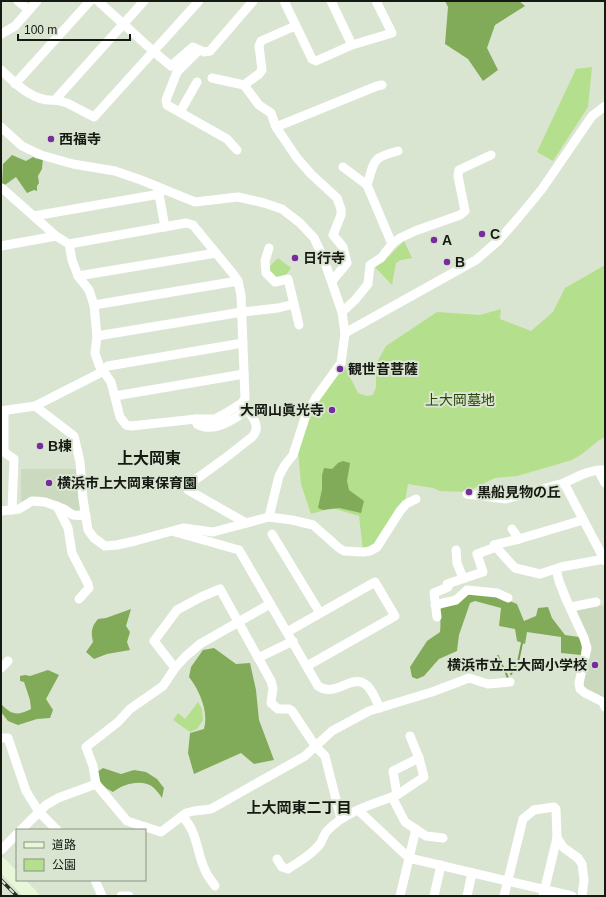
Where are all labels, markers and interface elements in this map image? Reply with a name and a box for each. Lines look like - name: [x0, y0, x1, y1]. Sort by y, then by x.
- scale bar: [18, 16, 130, 42]
- text: 100 m: [24, 23, 57, 37]
- place label: 西福寺: [59, 131, 101, 147]
- marker: 西福寺: [46, 134, 56, 144]
- place label: C: [490, 226, 500, 242]
- marker: C: [477, 229, 487, 239]
- place label: A: [442, 232, 452, 248]
- marker: A: [429, 235, 439, 245]
- place label: 日行寺: [303, 250, 345, 266]
- marker: 日行寺: [290, 253, 300, 263]
- place label: B: [455, 254, 465, 270]
- marker: B: [442, 257, 452, 267]
- place label: 観世音菩薩: [348, 361, 418, 377]
- marker: 観世音菩薩: [335, 364, 345, 374]
- park label: 上大岡墓地: [425, 392, 495, 408]
- place label: 大岡山眞光寺: [240, 402, 324, 418]
- marker: 大岡山眞光寺: [327, 405, 337, 415]
- place label: B棟: [48, 438, 72, 454]
- marker: B棟: [35, 441, 45, 451]
- district label: 上大岡東: [117, 450, 181, 467]
- place label: 横浜市上大岡東保育園: [57, 475, 197, 491]
- marker: 横浜市上大岡東保育園: [44, 478, 54, 488]
- place label: 黒船見物の丘: [477, 484, 561, 500]
- marker: 黒船見物の丘: [464, 487, 474, 497]
- place label: 横浜市立上大岡小学校: [447, 657, 587, 673]
- marker: 横浜市立上大岡小学校: [590, 660, 600, 670]
- district label: 上大岡東二丁目: [246, 799, 352, 816]
- legend: [16, 829, 146, 881]
- text: 道路: [52, 838, 76, 852]
- text: 公園: [52, 858, 76, 872]

